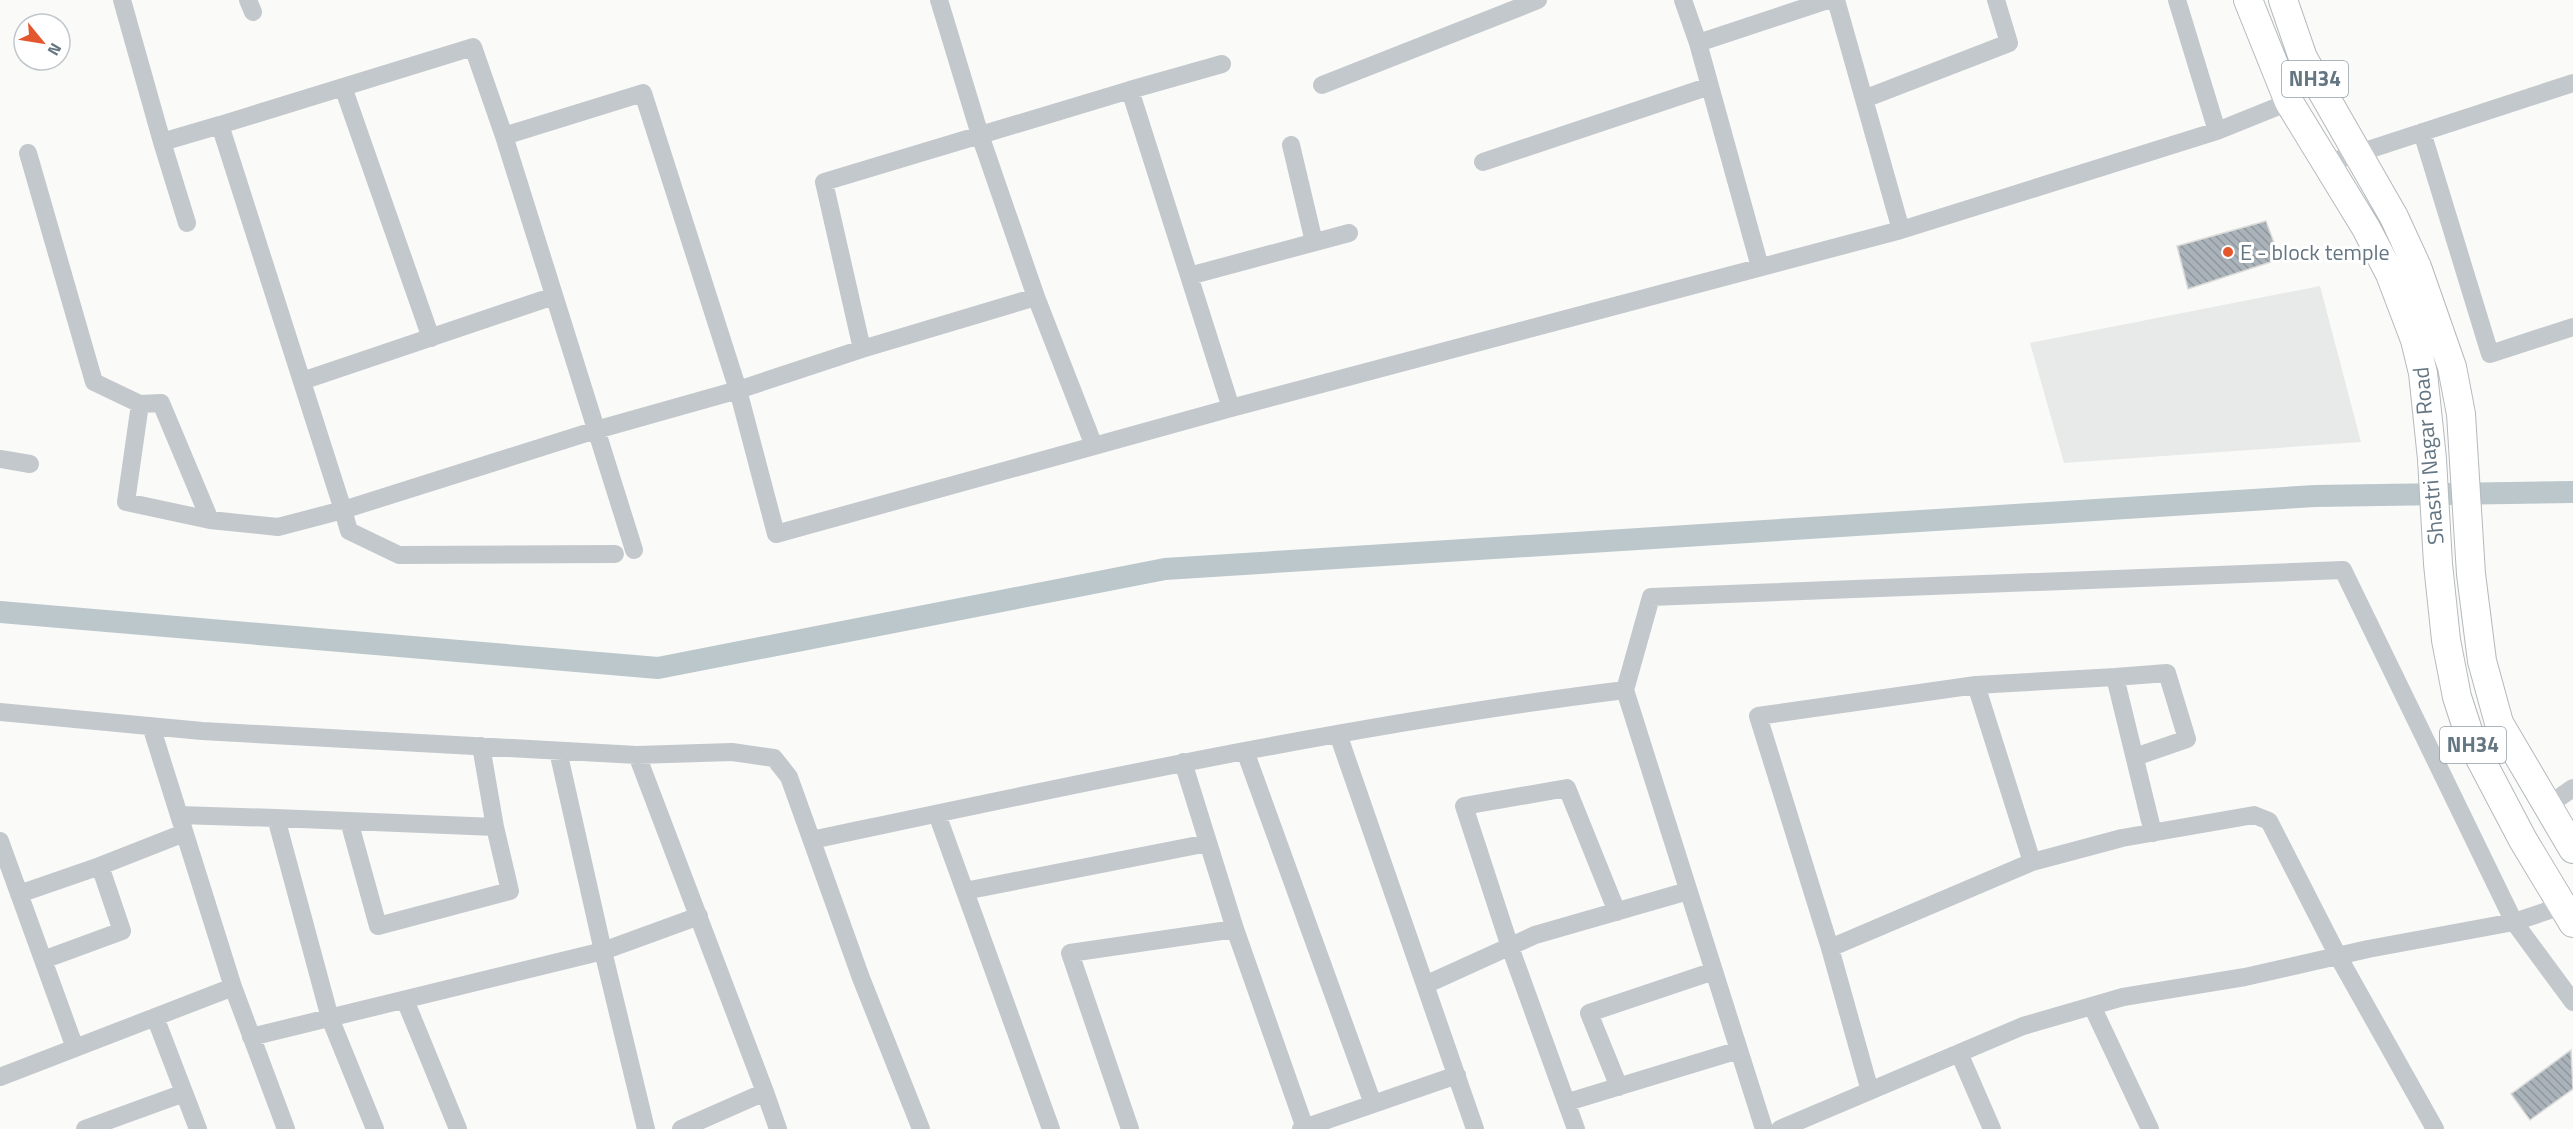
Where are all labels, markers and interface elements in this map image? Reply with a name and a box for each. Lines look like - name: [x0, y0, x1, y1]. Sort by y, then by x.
- north arrow: [12, 12, 72, 72]
- text: N: [42, 39, 68, 60]
- road number: NH34: [2282, 61, 2348, 97]
- place label: E - block temple: [2240, 235, 2390, 269]
- marker: E - block temple: [2221, 245, 2235, 259]
- street label: Shastri Nagar Road: [2403, 366, 2453, 546]
- road number: NH34: [2440, 727, 2506, 763]

